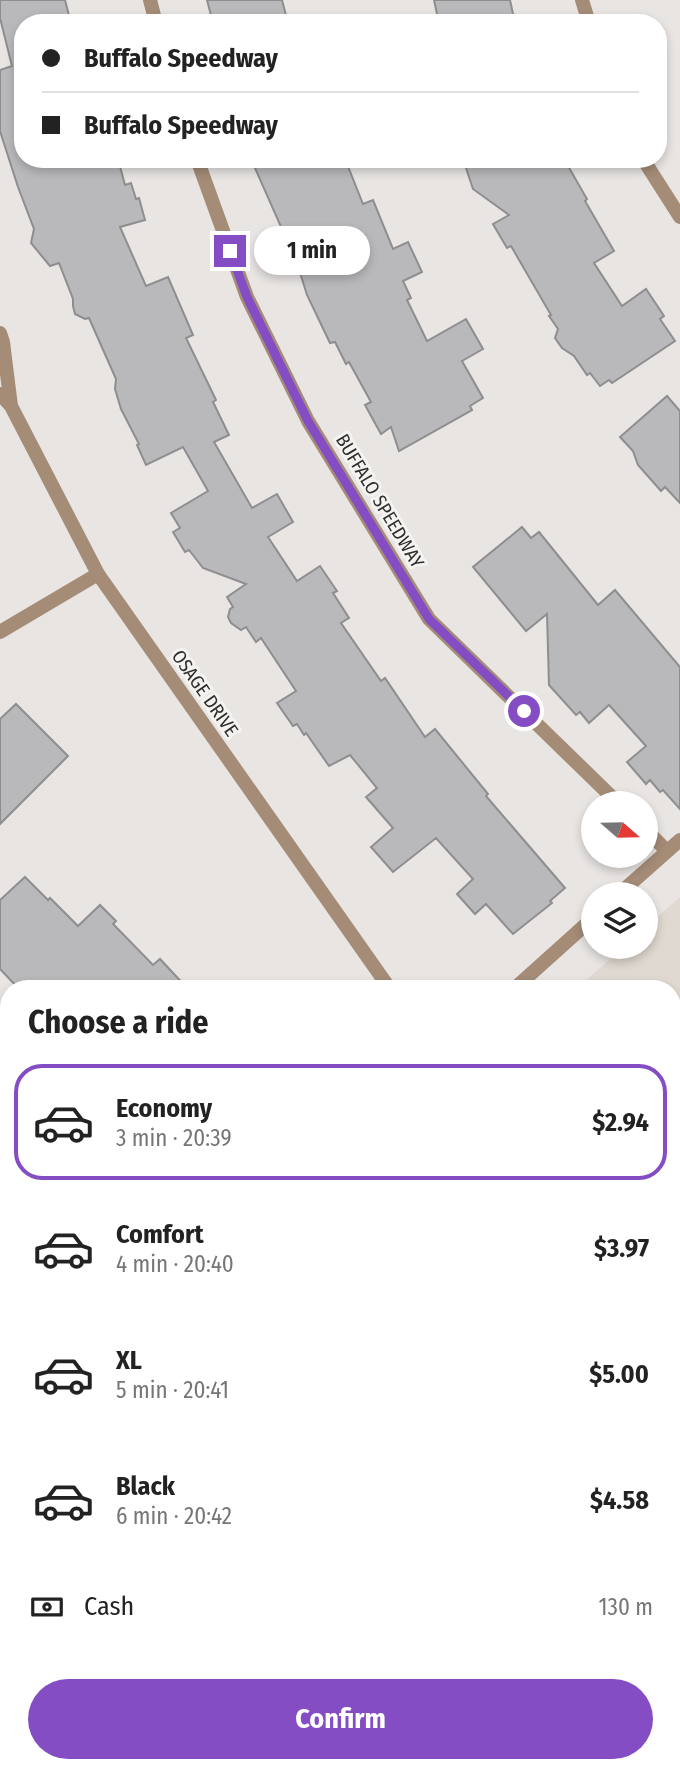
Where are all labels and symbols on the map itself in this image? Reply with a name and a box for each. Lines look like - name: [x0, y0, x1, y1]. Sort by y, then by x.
- callout: 1 min: [254, 226, 370, 276]
- route end: [214, 235, 246, 267]
- street label: BUFFALO SPEEDWAY: [331, 430, 429, 573]
- street label: OSAGE DRIVE: [167, 645, 243, 741]
- route start: [508, 695, 540, 727]
- north arrow: [581, 791, 658, 868]

